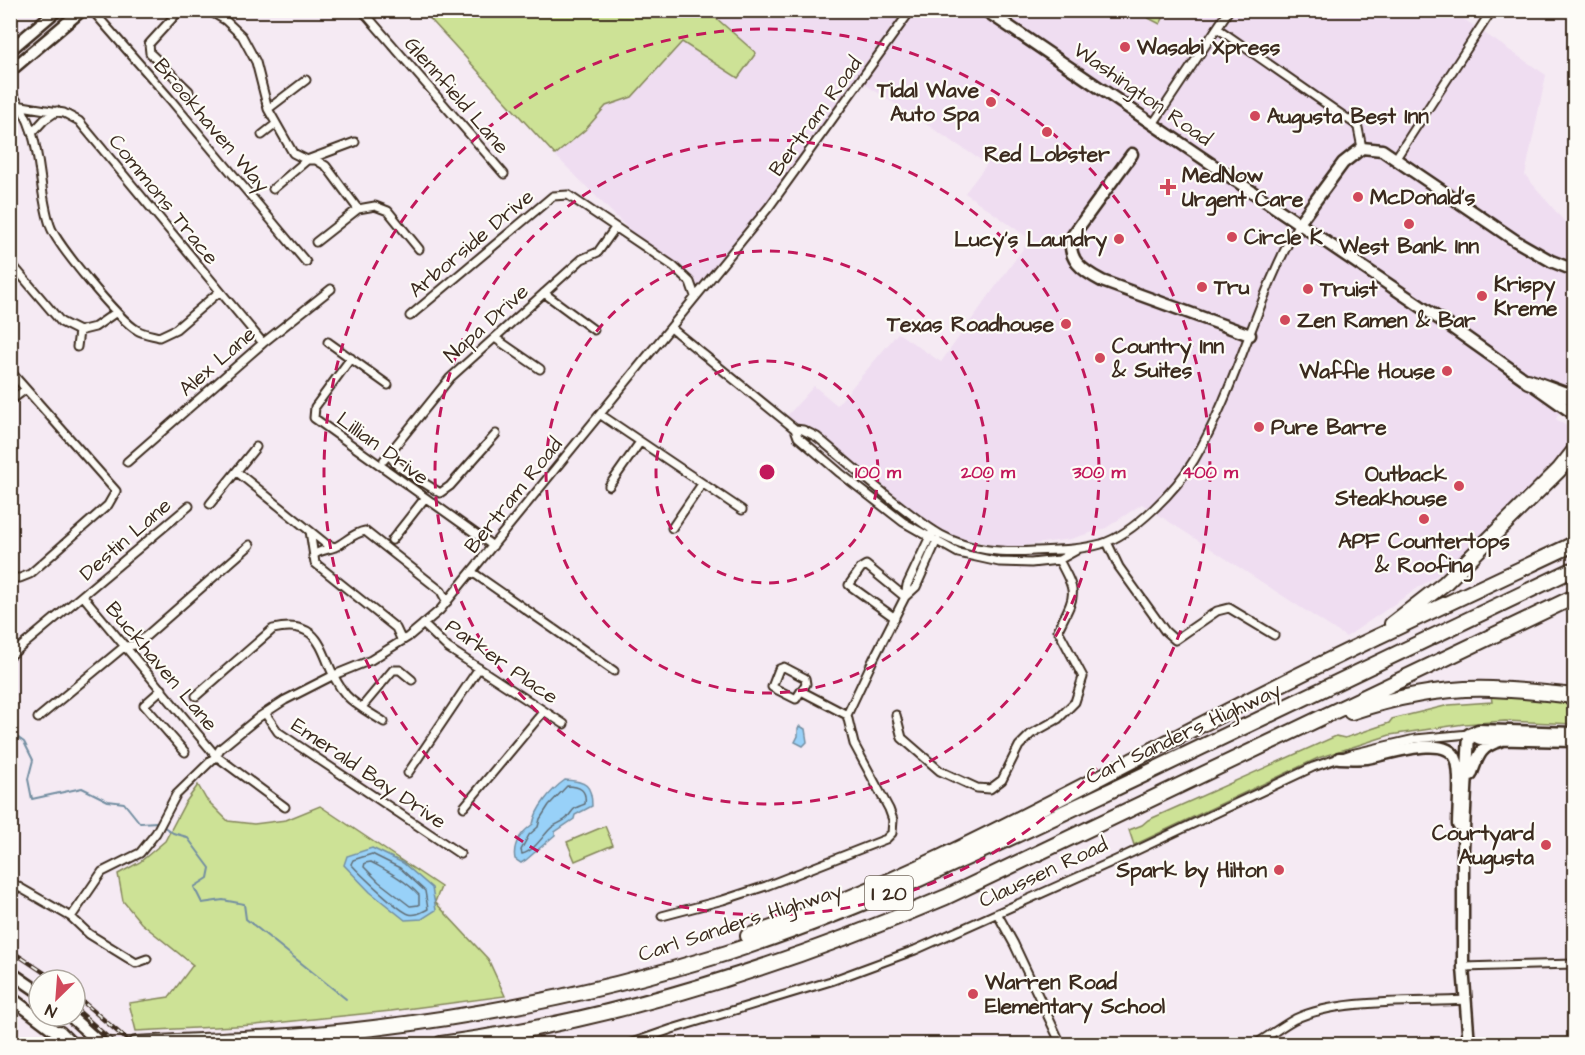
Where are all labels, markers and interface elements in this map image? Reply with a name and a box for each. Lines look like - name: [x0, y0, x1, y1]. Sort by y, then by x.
- street label: Glennfield Lane: [398, 30, 516, 160]
- place label: Wasabi Xpress: [1136, 33, 1281, 63]
- street label: Washington Road: [1066, 36, 1218, 155]
- marker: Wasabi Xpress: [1118, 40, 1132, 54]
- street label: Bertram Road: [762, 50, 869, 182]
- street label: Brookhaven Way: [145, 52, 277, 200]
- place label: Tidal Wave Auto Spa: [876, 76, 980, 130]
- marker: Tidal Wave Auto Spa: [984, 95, 998, 109]
- place label: Augusta Best Inn: [1267, 102, 1429, 133]
- marker: Augusta Best Inn: [1248, 109, 1262, 123]
- marker: Red Lobster: [1040, 125, 1054, 139]
- street label: Commons Trace: [102, 128, 225, 271]
- place label: Red Lobster: [984, 140, 1110, 169]
- place label: MedNow Urgent Care: [1182, 161, 1304, 216]
- marker: MedNow Urgent Care: [1159, 178, 1177, 196]
- street label: Arborside Drive: [403, 182, 540, 304]
- place label: McDonald's: [1370, 183, 1476, 212]
- marker: McDonald's: [1351, 190, 1365, 204]
- marker: West Bank Inn: [1402, 217, 1416, 231]
- place label: Circle K: [1244, 223, 1323, 252]
- place label: Lucy's Laundry: [954, 225, 1107, 257]
- marker: Circle K: [1225, 230, 1239, 244]
- marker: Lucy's Laundry: [1112, 232, 1126, 246]
- place label: West Bank Inn: [1338, 232, 1480, 261]
- place label: Krispy Kreme: [1494, 270, 1558, 323]
- place label: Tru: [1213, 273, 1250, 302]
- place label: Truist: [1319, 275, 1378, 304]
- street label: Napa Drive: [438, 277, 536, 370]
- marker: Tru: [1195, 280, 1209, 294]
- marker: Truist: [1301, 282, 1315, 296]
- marker: Krispy Kreme: [1475, 289, 1489, 303]
- place label: Zen Ramen & Bar: [1297, 306, 1476, 335]
- place label: Texas Roadhouse: [886, 310, 1055, 339]
- marker: Zen Ramen & Bar: [1278, 313, 1292, 327]
- marker: Texas Roadhouse: [1059, 317, 1073, 331]
- street label: Alex Lane: [173, 320, 262, 403]
- place label: Country Inn & Suites: [1111, 332, 1225, 385]
- marker: Country Inn & Suites: [1093, 351, 1107, 365]
- place label: Waffle House: [1298, 357, 1436, 386]
- marker: Waffle House: [1440, 364, 1454, 378]
- street label: Lillian Drive: [331, 405, 435, 492]
- place label: Pure Barre: [1271, 413, 1387, 442]
- marker: Pure Barre: [1252, 420, 1266, 434]
- street label: Bertram Road: [458, 431, 569, 559]
- text: 100 m: [855, 460, 902, 485]
- text: 200 m: [960, 460, 1016, 485]
- text: 300 m: [1071, 460, 1127, 485]
- text: 400 m: [1182, 460, 1239, 485]
- place label: Outback Steakhouse: [1334, 460, 1448, 513]
- centre of rings: [757, 462, 777, 482]
- marker: Outback Steakhouse: [1452, 479, 1466, 493]
- street label: Destin Lane: [73, 491, 178, 587]
- marker: APF Countertops & Roofing: [1417, 512, 1431, 526]
- place label: APF Countertops & Roofing: [1338, 527, 1510, 582]
- street label: Buckhaven Lane: [99, 595, 225, 737]
- street label: Parker Place: [439, 612, 564, 711]
- street label: Carl Sanders Highway: [1081, 675, 1287, 793]
- street label: Emerald Bay Drive: [284, 711, 452, 838]
- place label: Courtyard Augusta: [1432, 819, 1534, 874]
- street label: Claussen Road: [974, 830, 1113, 915]
- marker: Courtyard Augusta: [1539, 838, 1553, 852]
- place label: Spark by Hilton: [1116, 856, 1267, 888]
- marker: Spark by Hilton: [1272, 863, 1286, 877]
- street label: Carl Sanders Highway: [635, 876, 847, 971]
- road number: I 20: [865, 876, 913, 910]
- north arrow: [27, 968, 87, 1028]
- place label: Warren Road Elementary School: [984, 968, 1166, 1024]
- marker: Warren Road Elementary School: [966, 987, 980, 1001]
- text: N: [42, 999, 60, 1023]

